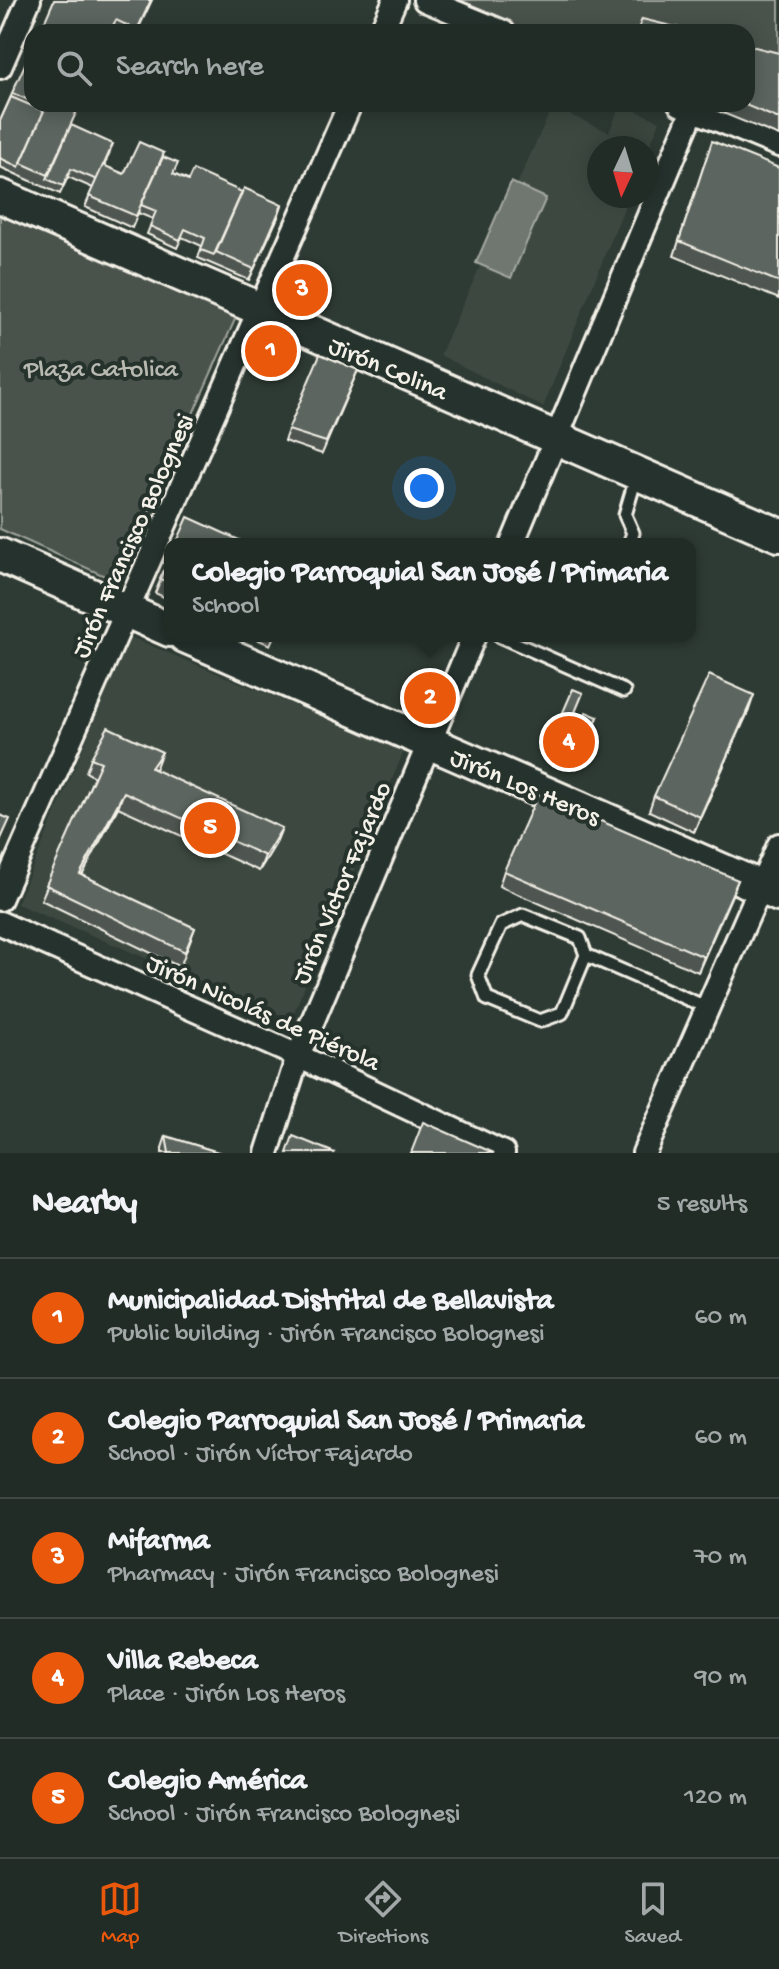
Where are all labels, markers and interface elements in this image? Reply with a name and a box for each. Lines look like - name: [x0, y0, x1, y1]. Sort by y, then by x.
- search box: [24, 24, 755, 112]
- icon: search: [52, 46, 96, 90]
- text: Search here: [116, 51, 264, 86]
- north arrow: [587, 136, 659, 208]
- pin: 3: [276, 260, 328, 320]
- pin: 1: [245, 321, 297, 381]
- street label: Jirón Colina: [323, 332, 453, 411]
- park label: Plaza Catolica: [23, 356, 179, 387]
- street label: Jirón Francisco Bolognesi: [67, 410, 203, 664]
- your location: [404, 468, 444, 508]
- popup: [164, 538, 696, 642]
- text: Colegio Parroquial San José / Primaria: [192, 557, 668, 592]
- text: School: [192, 592, 260, 623]
- pin: 2: [404, 668, 456, 728]
- pin: 4: [543, 712, 595, 772]
- street label: Jirón Los Heros: [445, 744, 605, 835]
- street label: Jirón Víctor Fajardo: [288, 778, 401, 990]
- pin: 5: [184, 798, 236, 858]
- street label: Jirón Nicolás de Piérola: [141, 950, 385, 1081]
- text: Nearby: [32, 1185, 137, 1225]
- text: 5 results: [657, 1190, 747, 1221]
- text: Municipalidad Distrital de Bellavista: [108, 1285, 553, 1320]
- text: 1: [53, 1303, 63, 1334]
- text: 60 m: [694, 1303, 747, 1334]
- text: Public building · Jirón Francisco Bolognesi: [108, 1320, 545, 1351]
- text: Colegio Parroquial San José / Primaria: [108, 1405, 584, 1440]
- text: 2: [52, 1423, 64, 1454]
- text: 60 m: [694, 1423, 747, 1454]
- text: School · Jirón Víctor Fajardo: [108, 1440, 413, 1471]
- text: Mifarma: [108, 1525, 210, 1560]
- text: 3: [51, 1543, 65, 1574]
- text: 70 m: [694, 1543, 747, 1574]
- text: Pharmacy · Jirón Francisco Bolognesi: [108, 1560, 499, 1591]
- text: Villa Rebeca: [108, 1645, 258, 1680]
- text: 4: [52, 1663, 64, 1694]
- text: 90 m: [695, 1663, 747, 1694]
- text: Place · Jirón Los Heros: [108, 1680, 345, 1711]
- text: Colegio América: [108, 1765, 307, 1800]
- text: 5: [51, 1783, 65, 1814]
- text: 120 m: [684, 1783, 747, 1814]
- text: School · Jirón Francisco Bolognesi: [108, 1800, 460, 1831]
- tab: Map: [98, 1877, 142, 1951]
- tab: Directions: [339, 1877, 428, 1951]
- tab: Saved: [624, 1877, 681, 1951]

